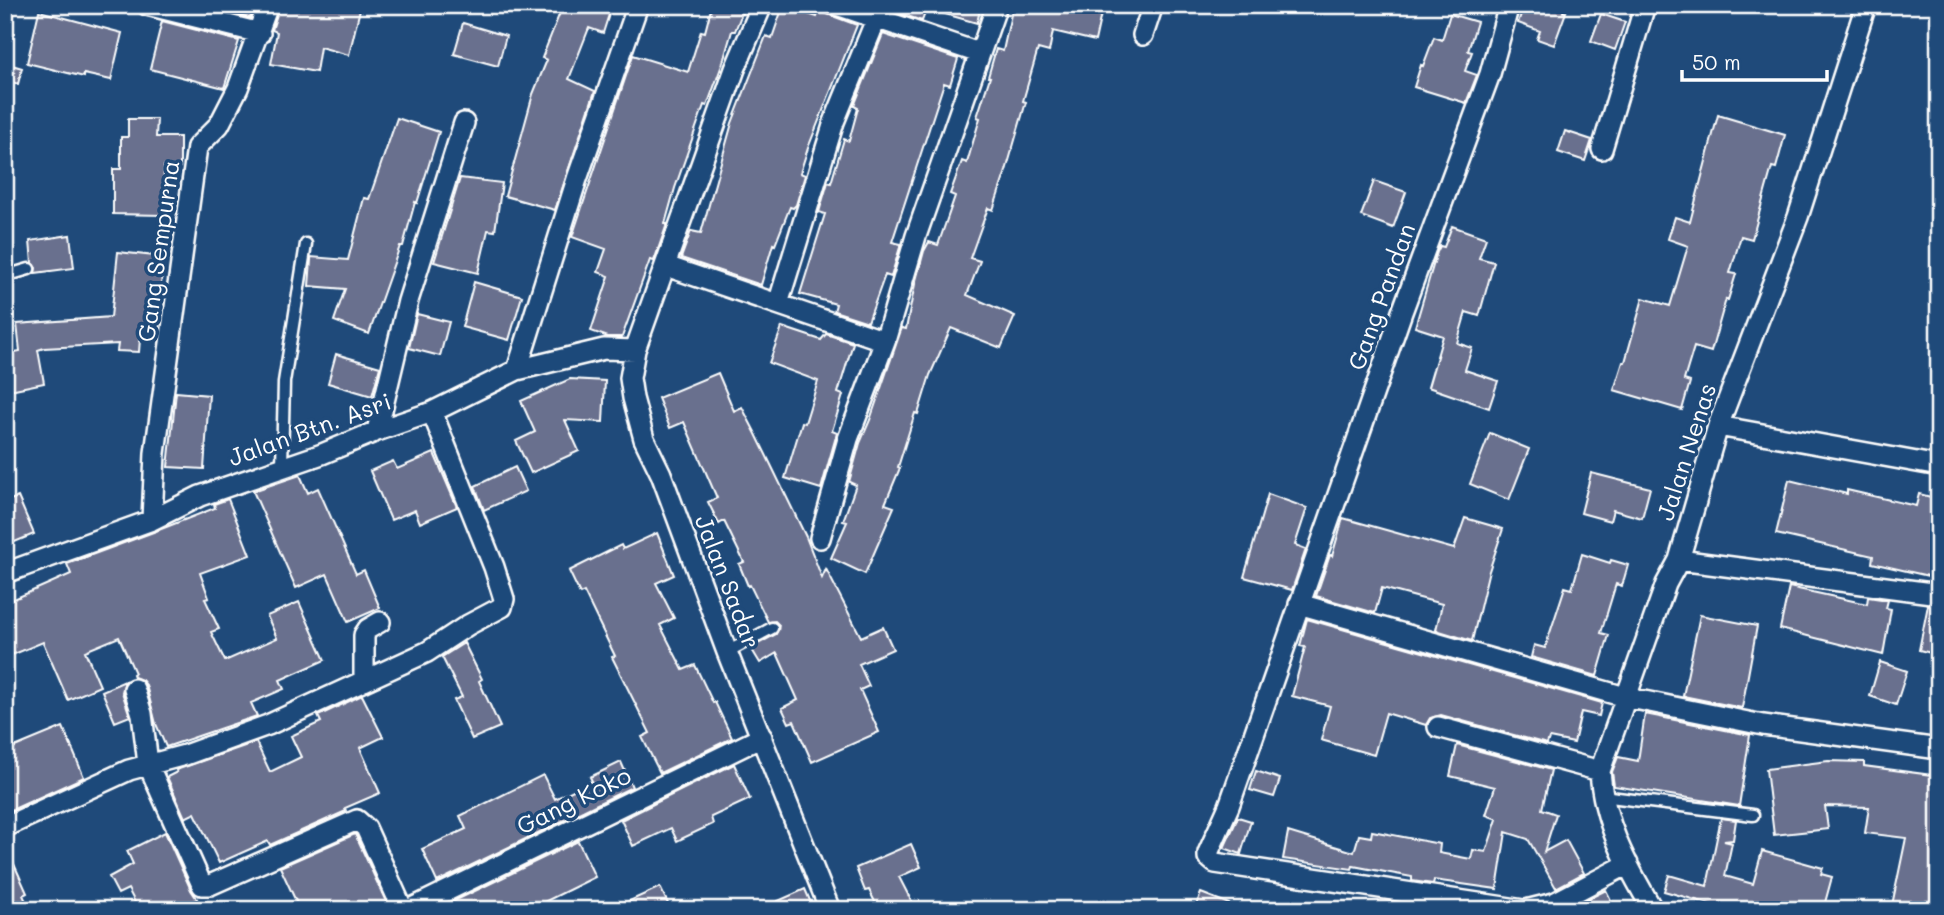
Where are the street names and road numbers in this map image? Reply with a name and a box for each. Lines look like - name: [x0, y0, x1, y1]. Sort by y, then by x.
- street label: Gang Sempurna: [129, 158, 186, 344]
- street label: Gang Pandan: [1340, 219, 1421, 374]
- street label: Jalan Nenas: [1649, 379, 1722, 524]
- street label: Jalan Btn. Asri: [224, 385, 395, 472]
- street label: Jalan Sadar: [689, 510, 768, 653]
- street label: Gang Koko: [511, 759, 636, 841]

